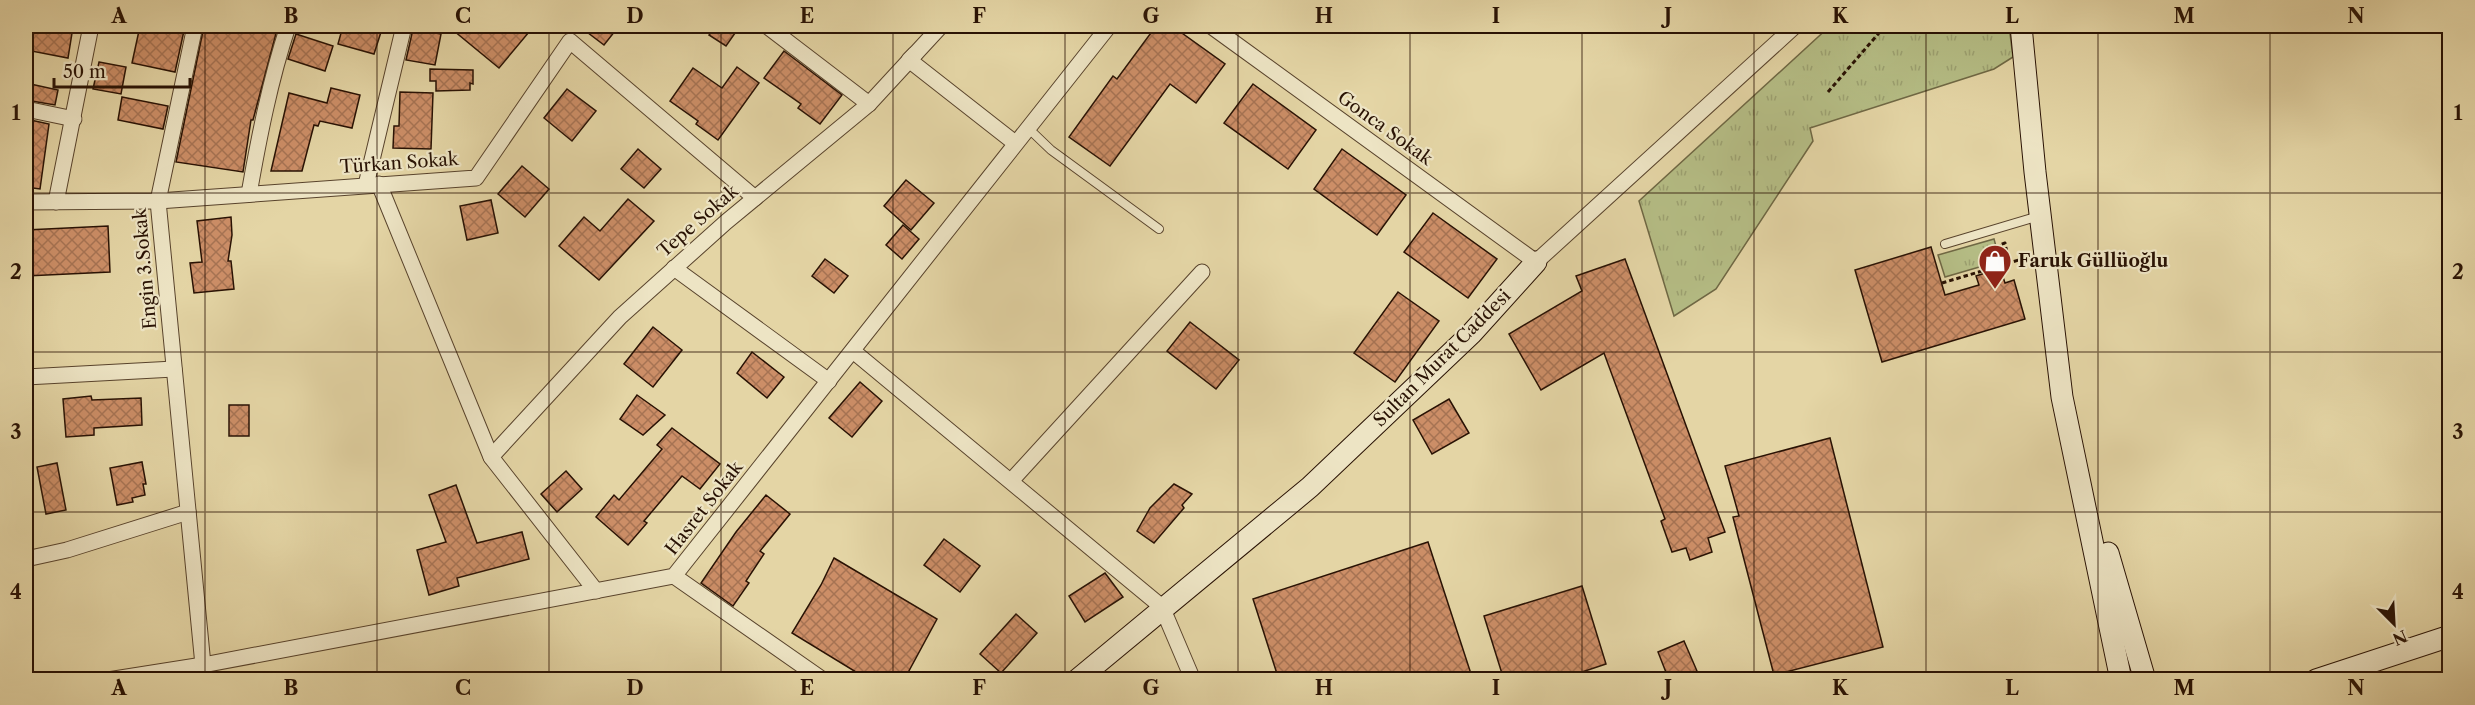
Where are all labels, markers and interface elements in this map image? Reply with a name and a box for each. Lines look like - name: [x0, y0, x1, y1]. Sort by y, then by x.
- text: A: [110, 4, 127, 28]
- text: B: [284, 4, 299, 28]
- text: C: [455, 4, 471, 28]
- text: D: [626, 4, 644, 28]
- text: E: [800, 4, 814, 28]
- text: F: [972, 4, 986, 28]
- text: G: [1143, 4, 1160, 28]
- text: H: [1315, 4, 1333, 28]
- text: I: [1492, 4, 1500, 28]
- text: J: [1660, 4, 1672, 28]
- text: K: [1832, 4, 1849, 28]
- text: L: [2005, 4, 2019, 28]
- text: M: [2173, 4, 2195, 28]
- text: N: [2347, 4, 2365, 28]
- scale bar: [54, 51, 190, 89]
- text: 50 m: [63, 61, 106, 83]
- street label: Gonca Sokak: [1333, 86, 1438, 171]
- text: 1: [12, 101, 21, 125]
- text: 1: [2454, 101, 2463, 125]
- street label: Türkan Sokak: [339, 148, 461, 178]
- street label: Tepe Sokak: [653, 179, 744, 262]
- street label: Engin 3.Sokak: [129, 206, 161, 330]
- shop icon: Faruk Güllüoğlu: [1977, 243, 2013, 290]
- place label: Faruk Güllüoğlu: [2018, 250, 2169, 272]
- text: 2: [10, 260, 22, 284]
- text: 2: [2452, 260, 2464, 284]
- street label: Sultan Murat Caddesi: [1369, 284, 1516, 431]
- text: 3: [10, 420, 22, 444]
- text: 3: [2452, 420, 2464, 444]
- street label: Hasret Sokak: [661, 455, 748, 559]
- text: 4: [10, 580, 22, 604]
- text: 4: [2452, 580, 2464, 604]
- north arrow: [2364, 594, 2424, 654]
- text: N: [2390, 626, 2411, 650]
- text: A: [110, 676, 127, 700]
- text: B: [284, 676, 299, 700]
- text: C: [455, 676, 471, 700]
- text: D: [626, 676, 644, 700]
- text: E: [800, 676, 814, 700]
- text: F: [972, 676, 986, 700]
- text: G: [1143, 676, 1160, 700]
- text: H: [1315, 676, 1333, 700]
- text: I: [1492, 676, 1500, 700]
- text: J: [1660, 676, 1672, 700]
- text: K: [1832, 676, 1849, 700]
- text: L: [2005, 676, 2019, 700]
- text: M: [2173, 676, 2195, 700]
- text: N: [2347, 676, 2365, 700]

